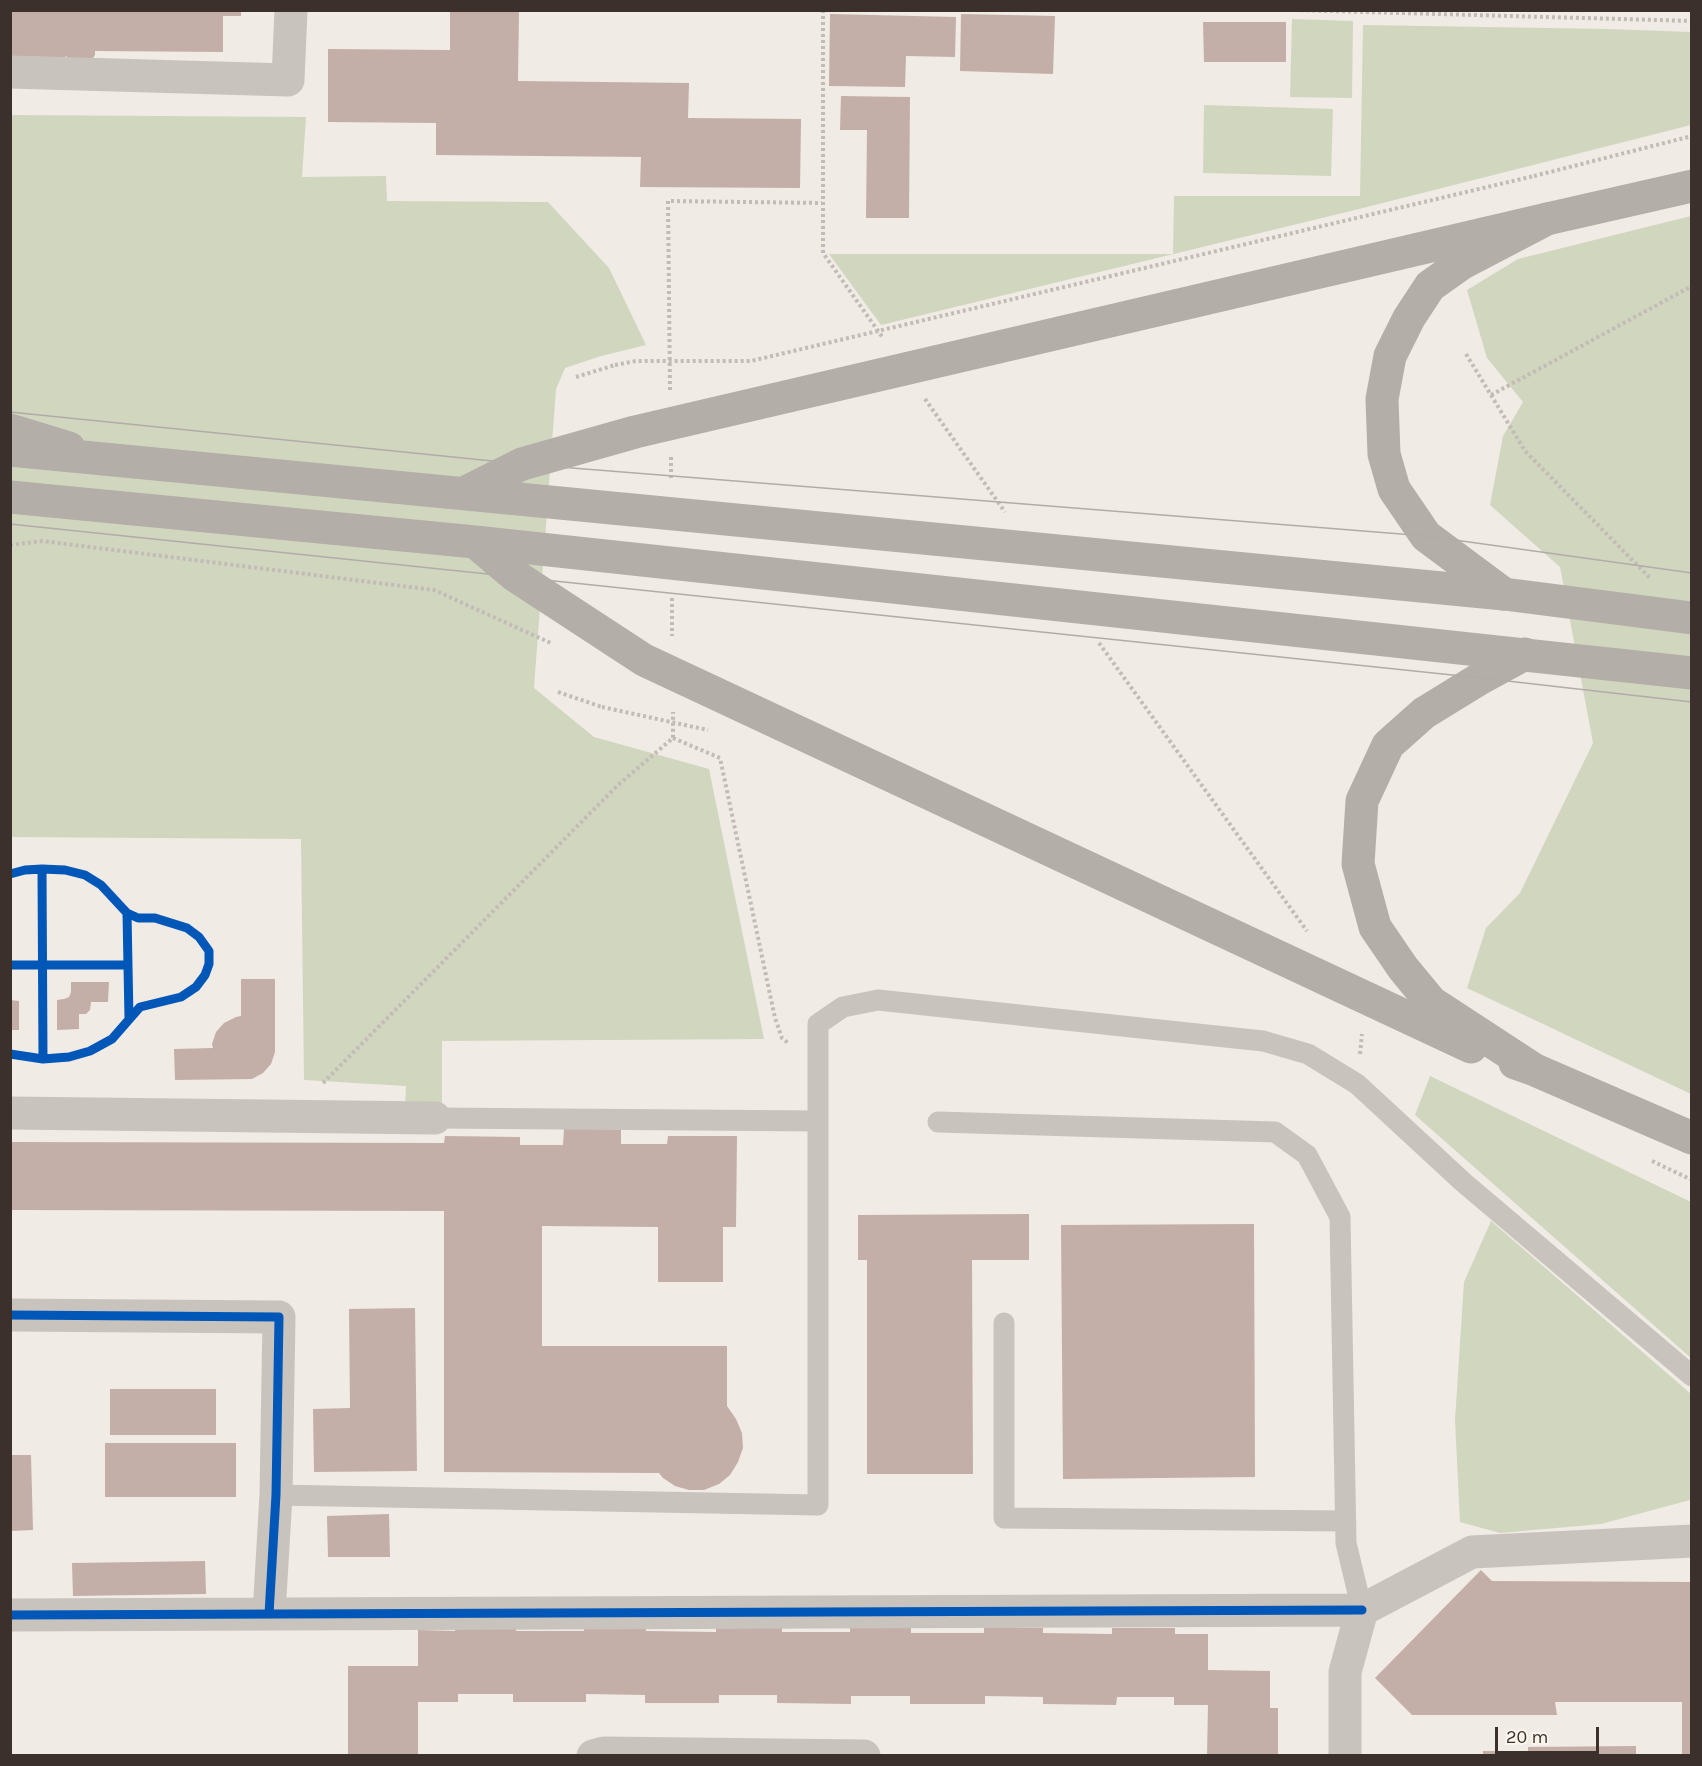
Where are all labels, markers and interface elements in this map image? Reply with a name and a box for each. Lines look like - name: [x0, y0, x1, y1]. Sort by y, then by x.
- scale bar: [1498, 1715, 1602, 1753]
- text: 20 m: [1506, 1726, 1548, 1748]

